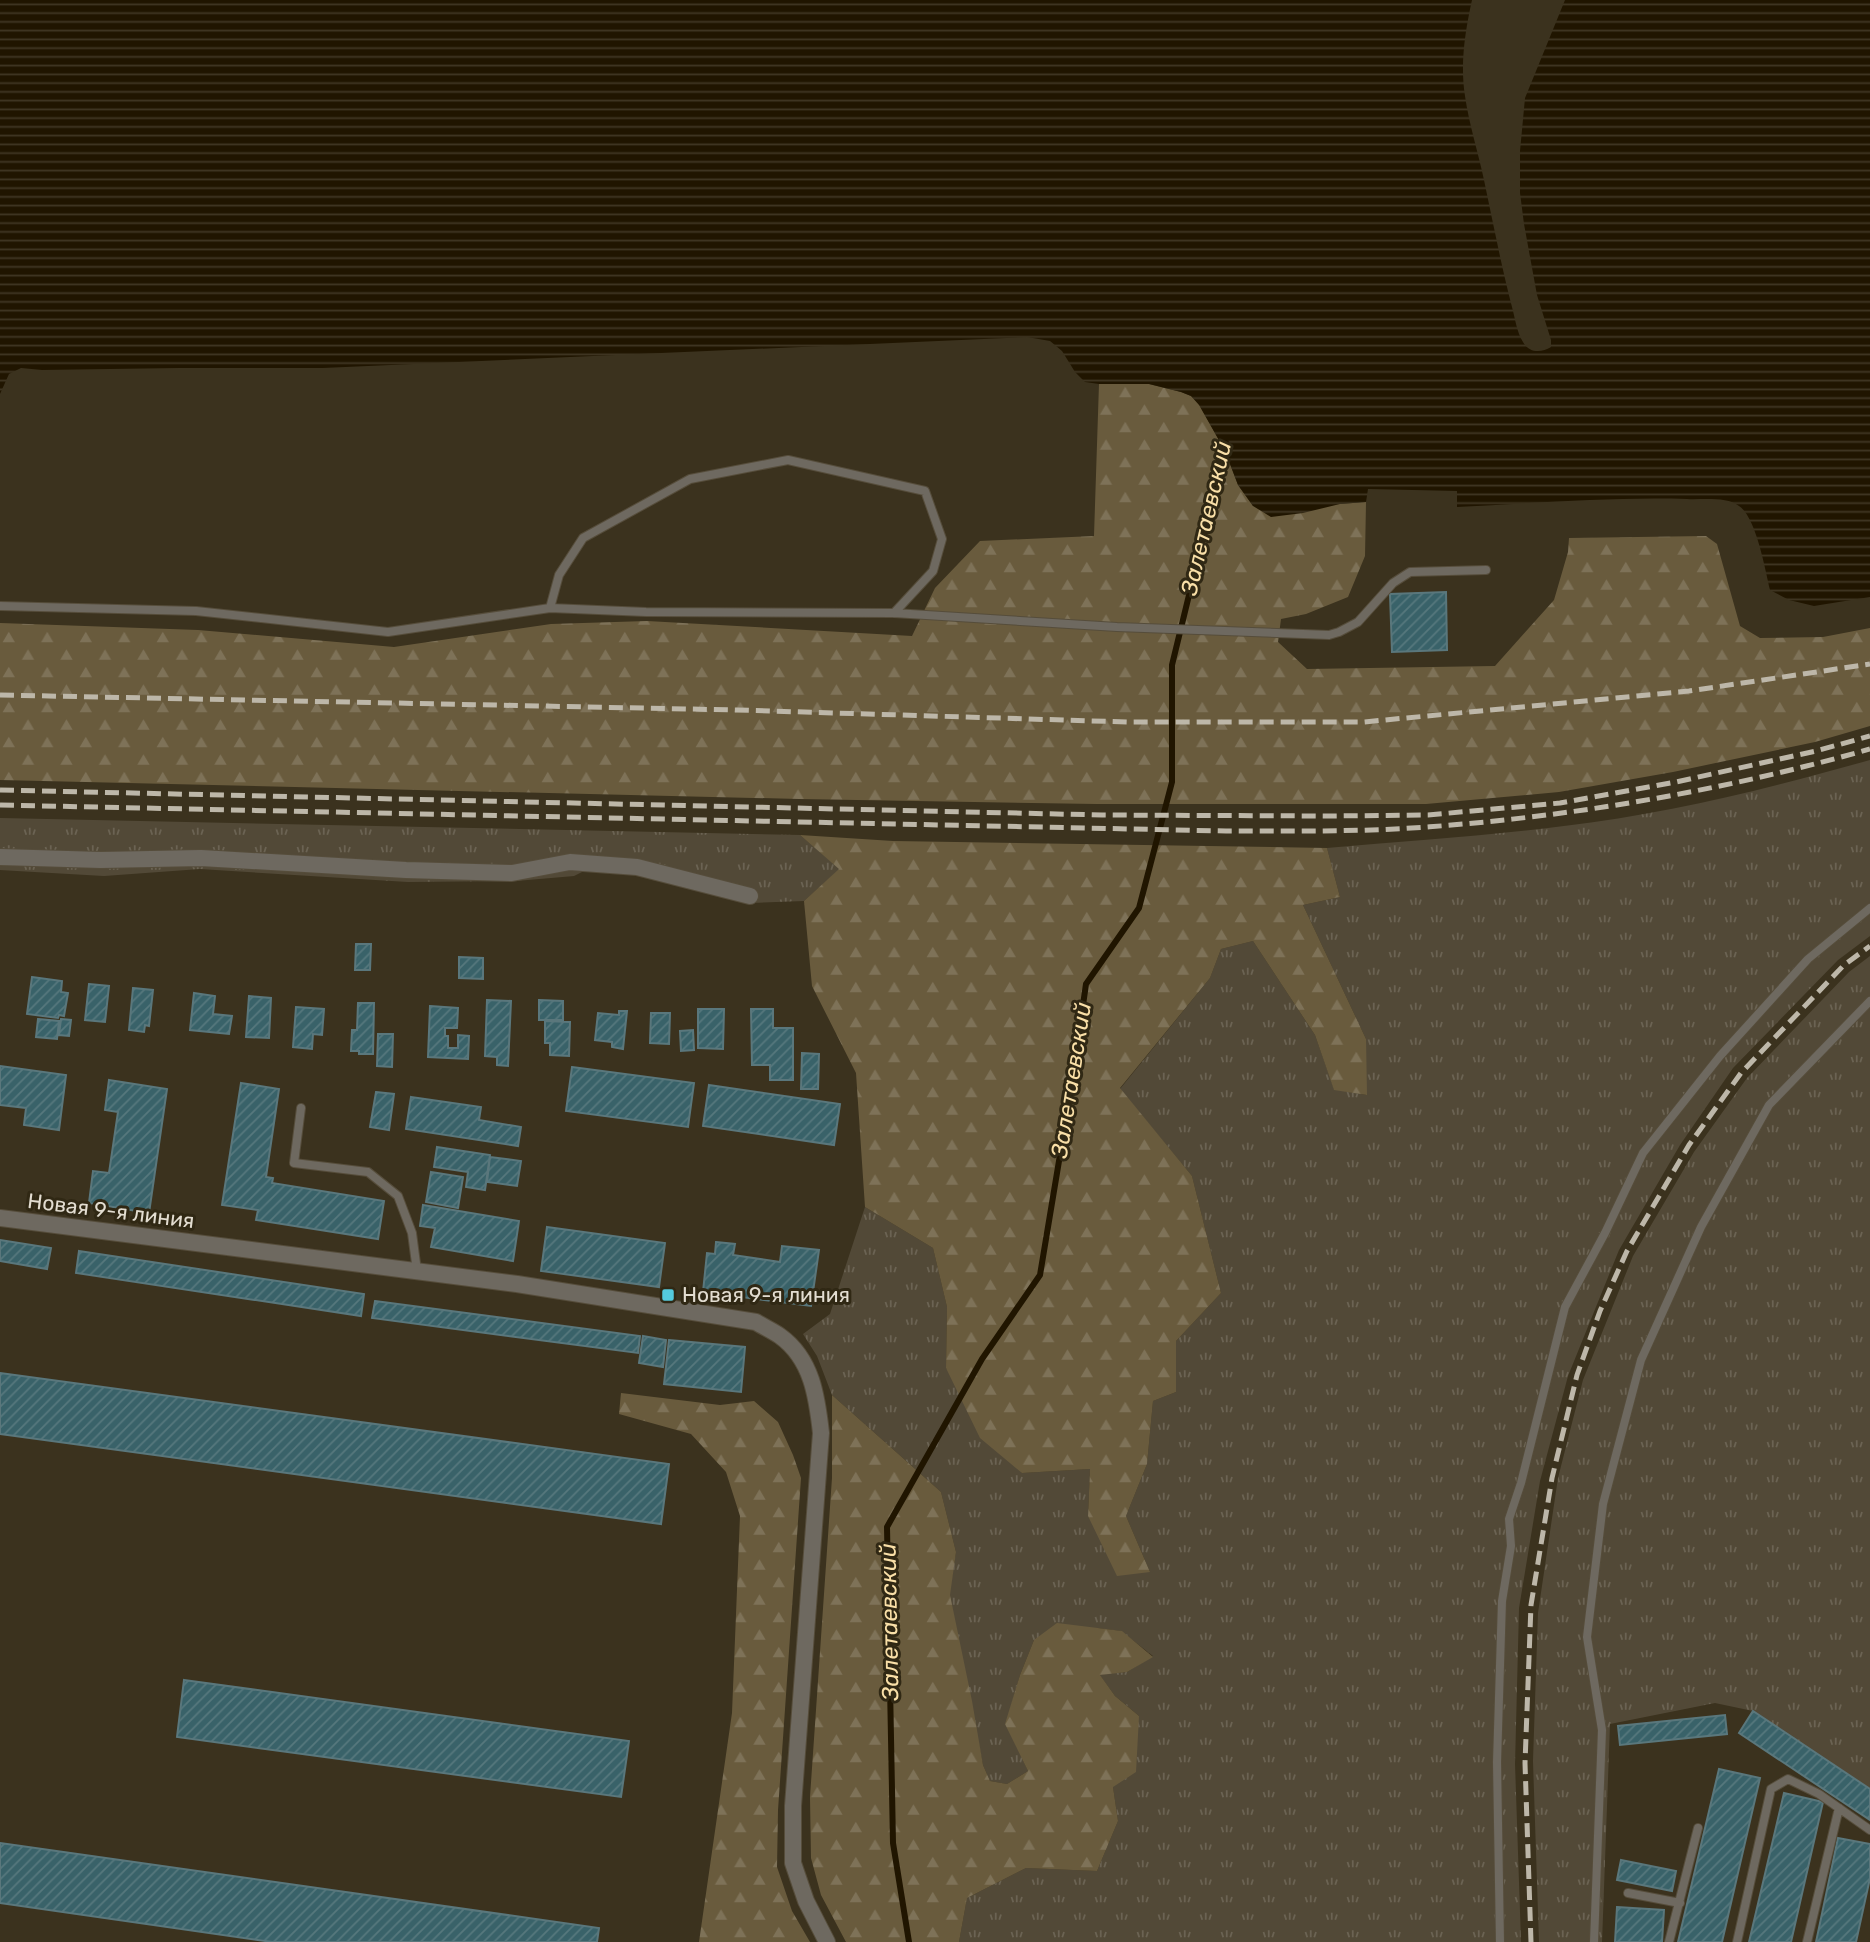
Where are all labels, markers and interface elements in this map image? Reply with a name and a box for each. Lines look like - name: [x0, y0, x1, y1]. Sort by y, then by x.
- water label: Залетаевский: [1174, 438, 1237, 599]
- water label: Залетаевский: [1045, 1000, 1097, 1161]
- street label: Новая 9-я линия: [26, 1188, 196, 1233]
- place label: Новая 9-я линия: [682, 1282, 850, 1307]
- marker: Новая 9-я линия: [660, 1287, 676, 1303]
- water label: Залетаевский: [874, 1543, 904, 1702]

